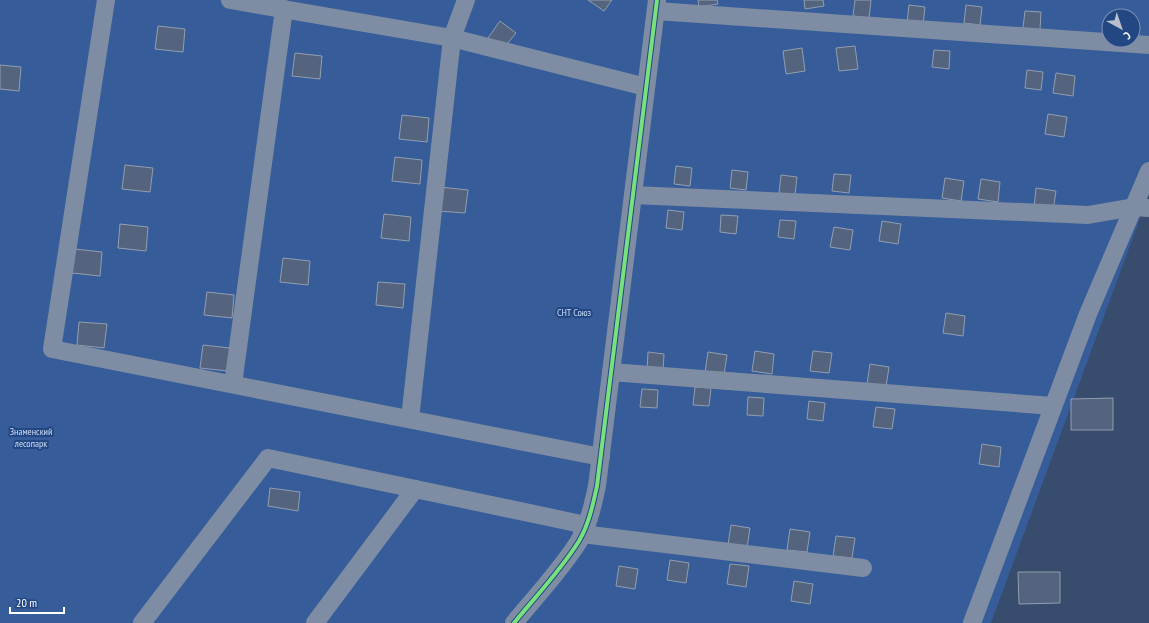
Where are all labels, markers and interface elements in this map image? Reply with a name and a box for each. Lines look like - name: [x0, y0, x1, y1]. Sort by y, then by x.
- north arrow: [1101, 8, 1141, 48]
- text: С: [1121, 29, 1134, 43]
- park label: СНТ Союз: [557, 306, 592, 319]
- park label: Знаменский лесопарк: [10, 425, 52, 450]
- scale bar: [10, 589, 64, 615]
- text: 20 m: [16, 595, 37, 610]

